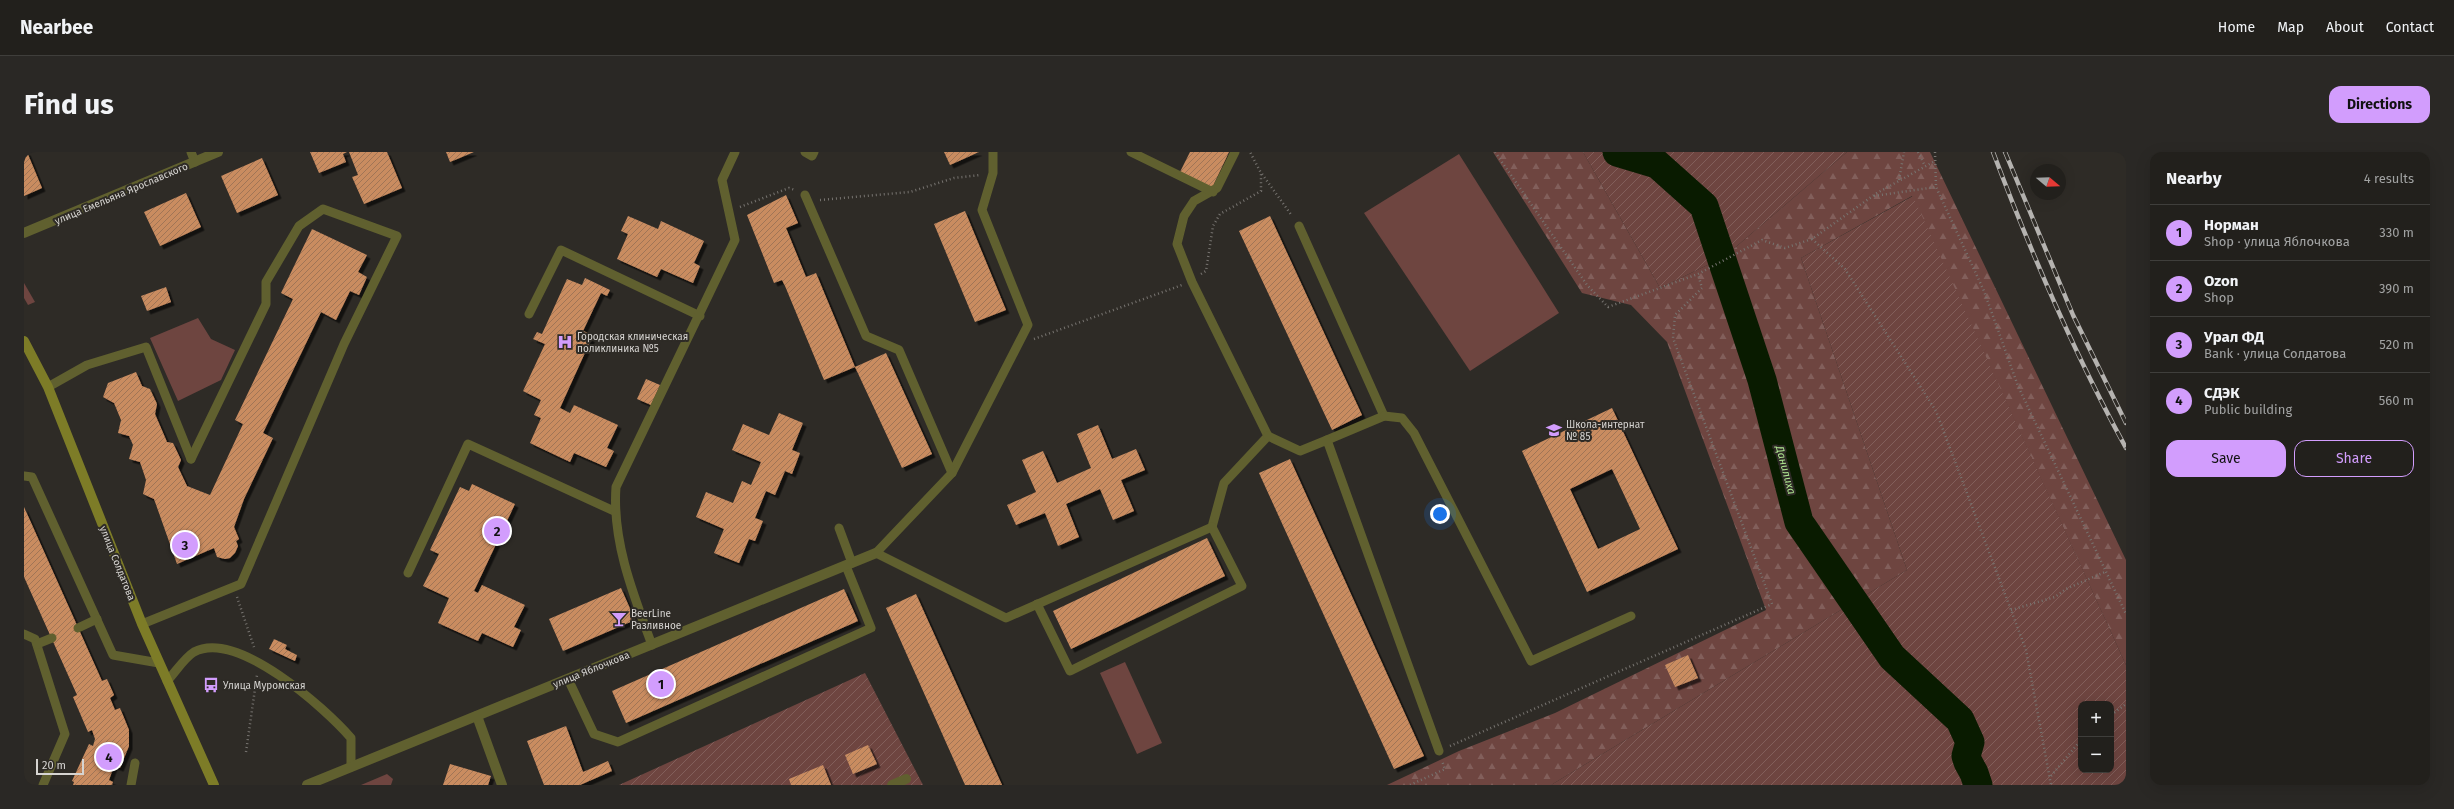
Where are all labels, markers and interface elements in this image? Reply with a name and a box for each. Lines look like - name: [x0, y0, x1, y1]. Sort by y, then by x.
- text: Nearbee: [20, 16, 93, 39]
- text: Home: [2218, 19, 2255, 36]
- text: Map: [2277, 19, 2304, 36]
- text: About: [2326, 19, 2364, 36]
- text: Contact: [2386, 19, 2434, 36]
- button: Directions: [2329, 86, 2430, 123]
- text: Find us: [24, 88, 114, 121]
- street label: улица Емельяна Ярославского: [53, 160, 190, 227]
- north arrow: [2030, 164, 2066, 200]
- text: Nearby: [2166, 168, 2221, 189]
- text: 4 results: [2364, 171, 2414, 186]
- text: Норман: [2204, 216, 2259, 234]
- text: 1: [2176, 225, 2182, 240]
- text: 330 m: [2379, 225, 2414, 240]
- text: Shop · улица Яблочкова: [2204, 234, 2350, 249]
- text: Ozon: [2204, 272, 2238, 290]
- text: 2: [2176, 281, 2182, 296]
- text: 390 m: [2379, 281, 2414, 296]
- text: Shop: [2204, 290, 2234, 305]
- text: Урал ФД: [2204, 328, 2264, 346]
- place label: Городская клиническая поликлиника №5: [577, 331, 688, 355]
- hospital icon: Городская клиническая поликлиника №5: [556, 333, 574, 351]
- text: 3: [2176, 337, 2182, 352]
- text: 520 m: [2379, 337, 2414, 352]
- text: Bank · улица Солдатова: [2204, 346, 2346, 361]
- text: СДЭК: [2204, 384, 2240, 402]
- text: 4: [2175, 393, 2183, 408]
- text: 560 m: [2379, 393, 2414, 408]
- text: Public building: [2204, 402, 2292, 417]
- place label: Школа-интернат № 85: [1566, 419, 1645, 443]
- school or university icon: Школа-интернат № 85: [1545, 421, 1563, 439]
- button: Save: [2166, 440, 2286, 477]
- button: Share: [2294, 440, 2414, 477]
- water label: Данилиха: [1773, 443, 1798, 496]
- your location: [1430, 504, 1450, 524]
- pin: 2: [484, 516, 510, 546]
- street label: улица Солдатова: [97, 524, 137, 602]
- pin: 3: [172, 530, 198, 560]
- place label: BeerLine Разливное: [631, 608, 681, 632]
- bar icon: BeerLine Разливное: [610, 610, 628, 628]
- street label: улица Яблочкова: [551, 649, 631, 691]
- pin: 1: [648, 669, 674, 699]
- bus stop icon: Улица Муромская: [202, 676, 220, 694]
- place label: Улица Муромская: [223, 680, 306, 692]
- map controls: [2078, 701, 2114, 773]
- button: +: [2078, 701, 2114, 737]
- button: −: [2078, 737, 2114, 773]
- pin: 4: [96, 742, 122, 772]
- scale bar: [36, 757, 84, 776]
- text: 20 m: [42, 759, 66, 772]

